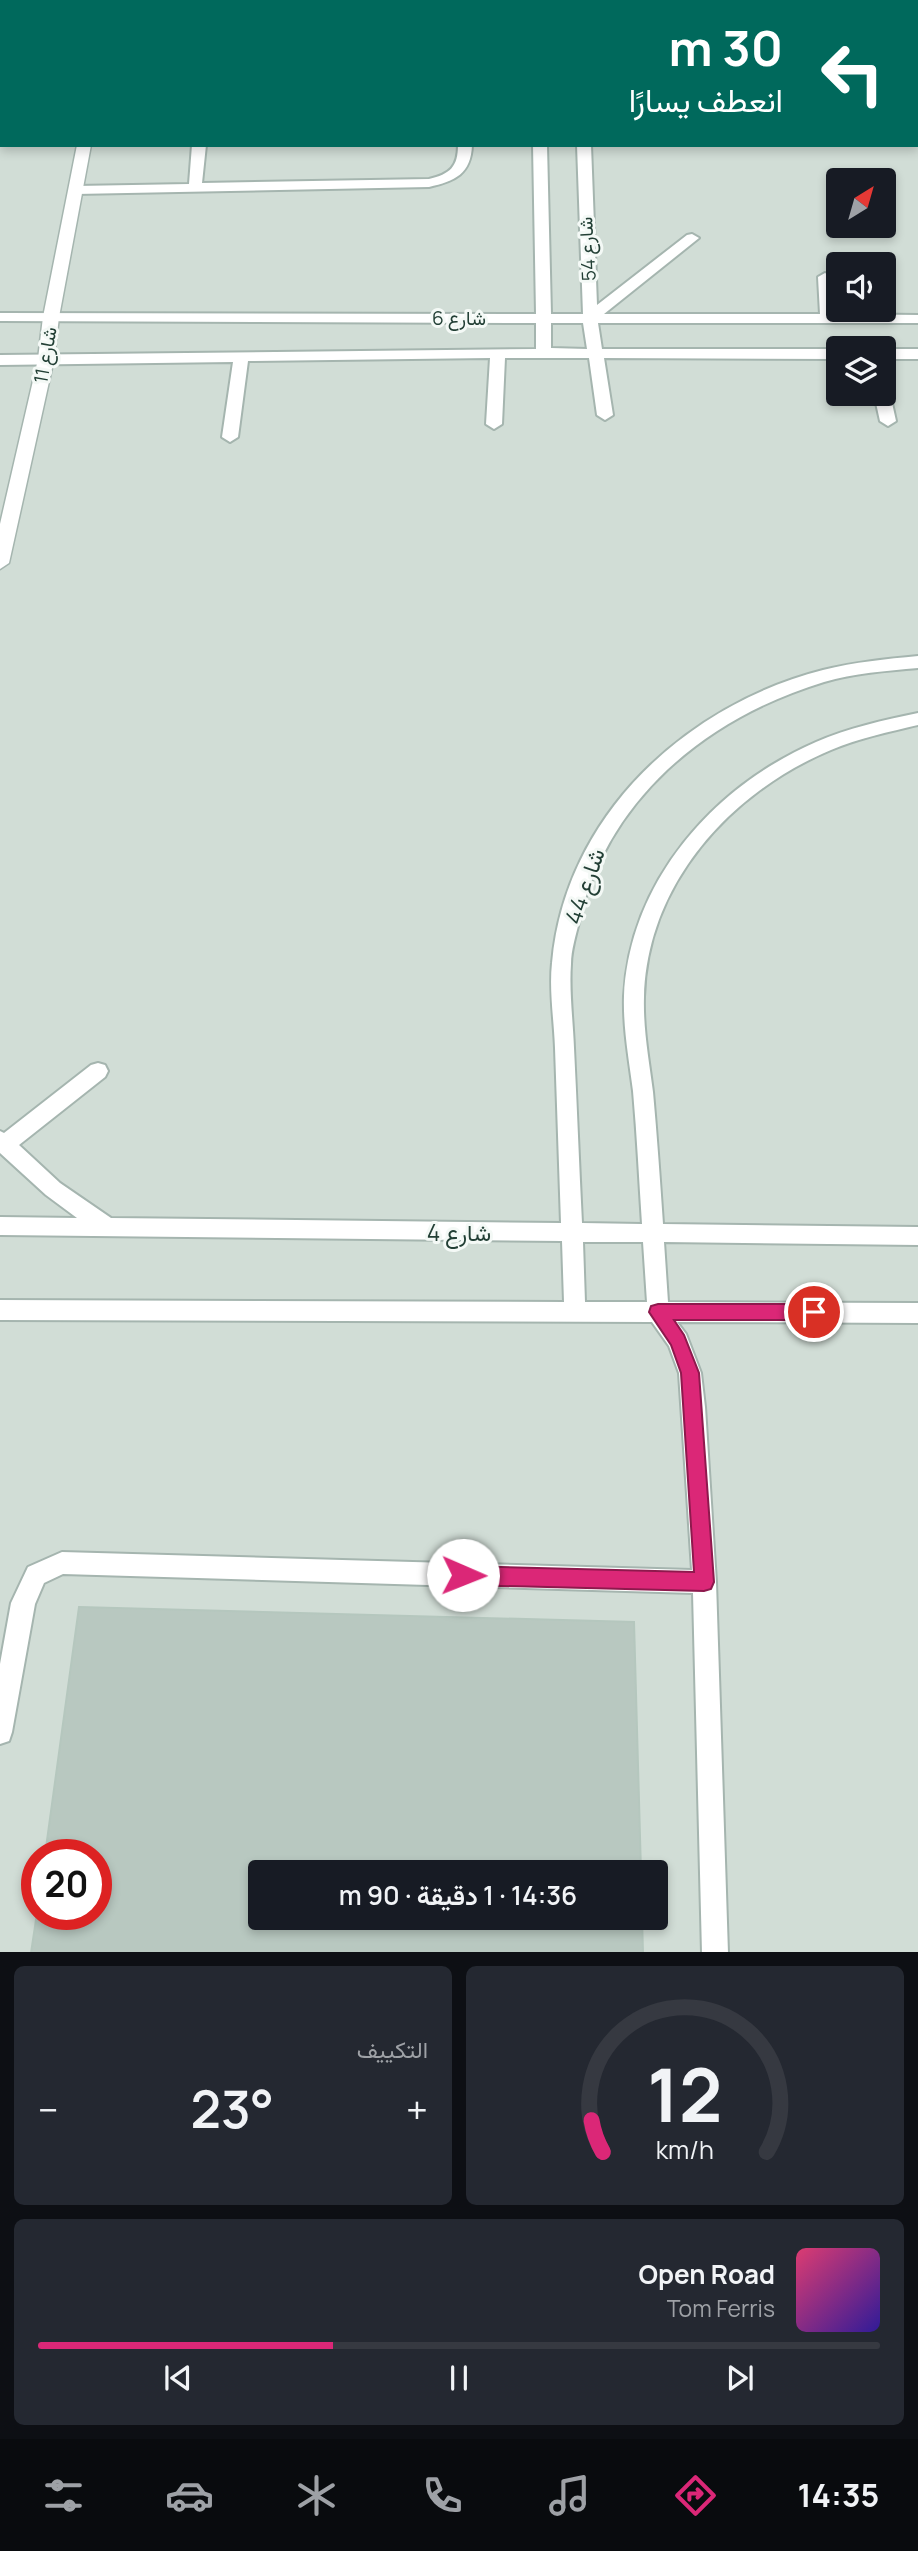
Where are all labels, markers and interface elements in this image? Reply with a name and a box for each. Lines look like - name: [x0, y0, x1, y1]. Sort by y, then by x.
- text: 30 m: [668, 14, 783, 81]
- icon: left: [807, 28, 898, 119]
- text: انعطف يسارًا: [629, 78, 783, 122]
- north arrow: [826, 168, 896, 238]
- map controls: [826, 168, 896, 406]
- street label: شارع 54: [572, 216, 602, 282]
- button: sound: [826, 252, 896, 322]
- street label: شارع 6: [432, 305, 486, 331]
- street label: شارع 11: [27, 325, 63, 385]
- button: layers: [826, 336, 896, 406]
- street label: شارع 44: [556, 844, 613, 929]
- street label: شارع 4: [427, 1216, 491, 1249]
- pin: [784, 1282, 844, 1342]
- icon: arrive: [795, 1293, 833, 1331]
- position arrow: [426, 1538, 500, 1612]
- speed limit sign: 20: [21, 1839, 112, 1930]
- text: 14:36 · 1 دقيقة · 90 m: [339, 1877, 577, 1913]
- text: التكييف: [357, 2033, 428, 2065]
- text: 12: [647, 2044, 723, 2144]
- text: 23°: [190, 2073, 274, 2144]
- text: −: [38, 2083, 59, 2135]
- text: +: [406, 2083, 428, 2135]
- text: km/h: [656, 2131, 714, 2166]
- text: Open Road: [639, 2256, 775, 2292]
- text: Tom Ferris: [667, 2292, 775, 2324]
- icon: previous: [159, 2359, 197, 2397]
- icon: pause: [440, 2359, 478, 2397]
- icon: next: [721, 2359, 759, 2397]
- icon: filters: [39, 2471, 88, 2520]
- icon: car: [165, 2471, 214, 2520]
- icon: climate: [292, 2471, 341, 2520]
- icon: phone: [418, 2471, 467, 2520]
- icon: music: [545, 2471, 594, 2520]
- icon: directions: [671, 2471, 720, 2520]
- text: 14:35: [797, 2473, 879, 2517]

